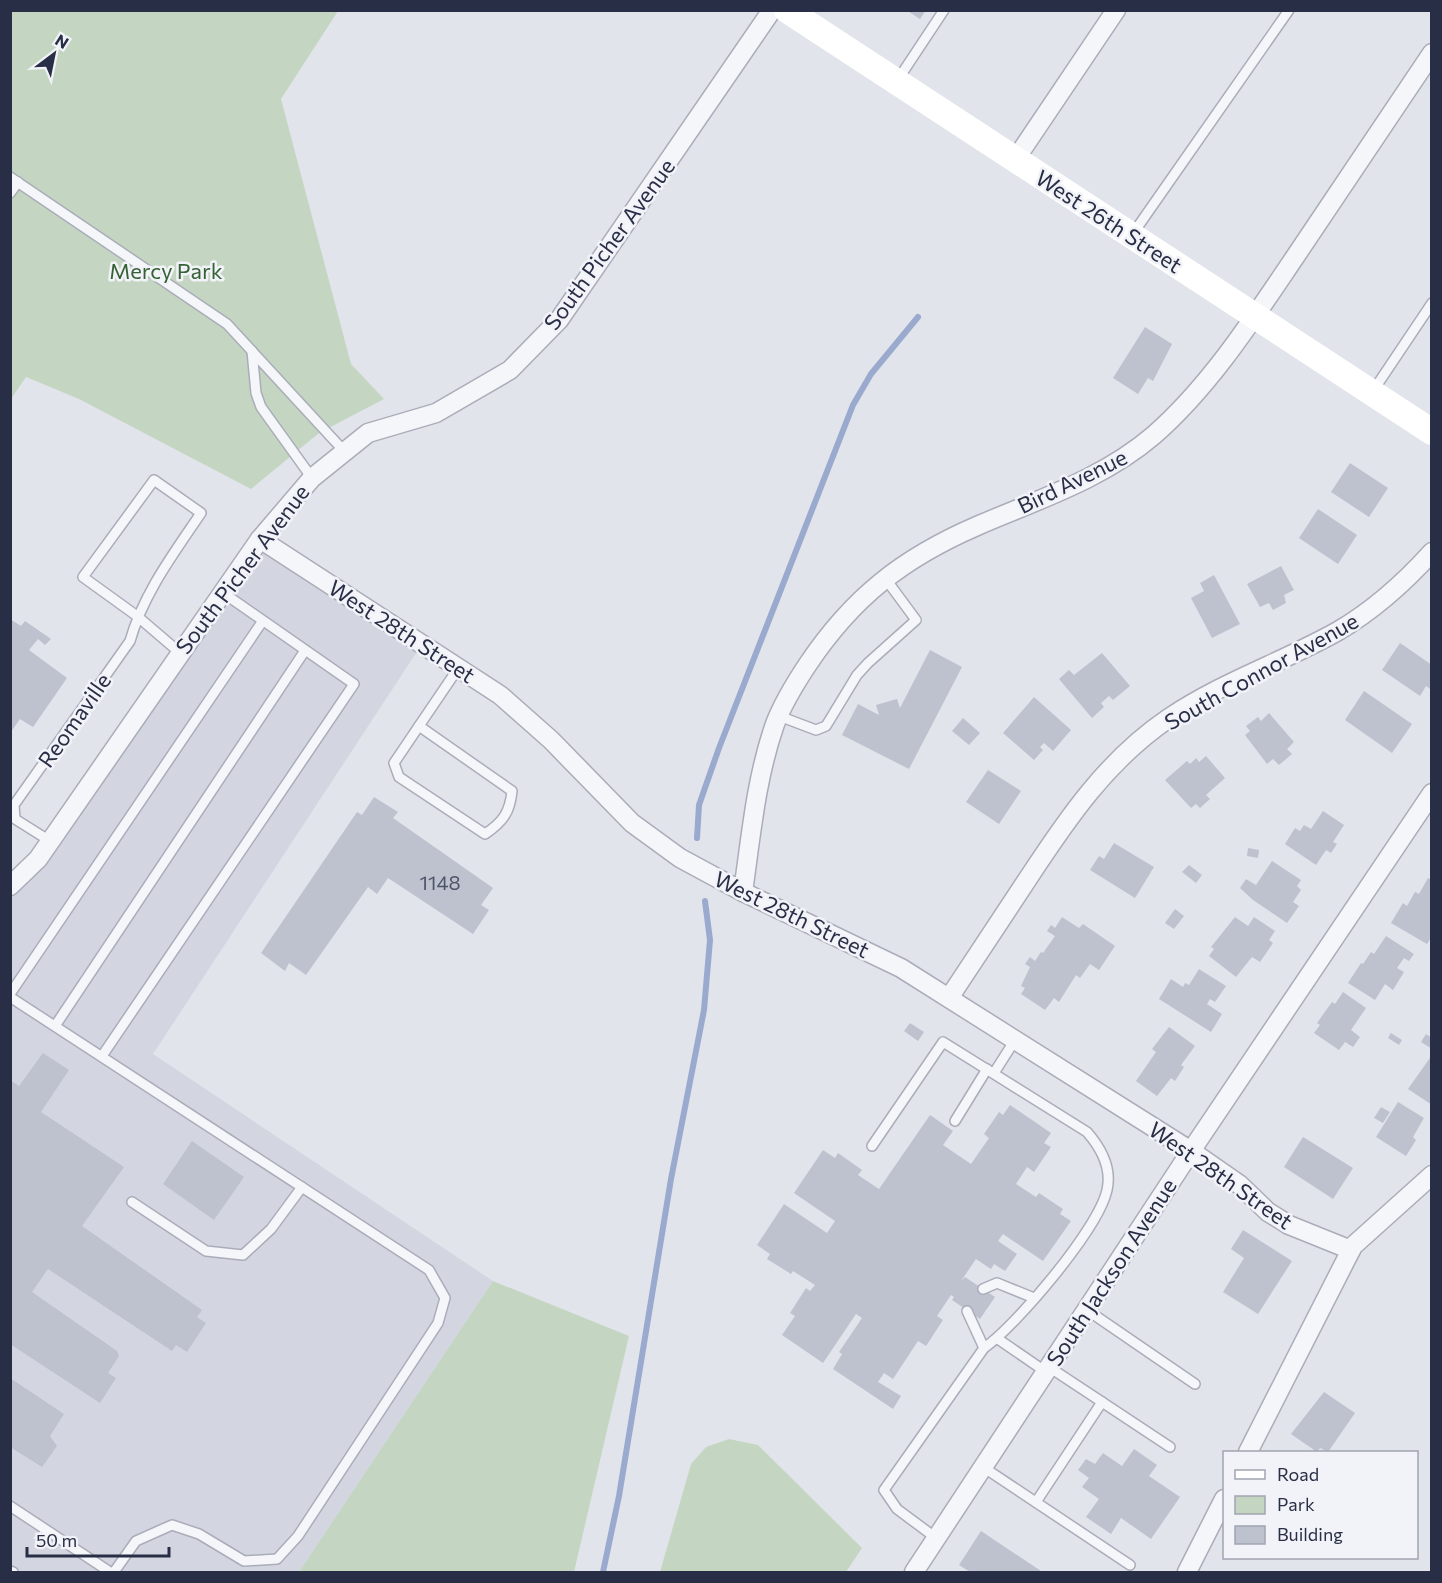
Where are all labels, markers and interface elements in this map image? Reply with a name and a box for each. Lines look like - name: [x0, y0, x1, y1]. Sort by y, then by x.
- north arrow: [24, 24, 84, 84]
- text: N: [52, 30, 72, 52]
- street label: South Picher Avenue: [538, 153, 680, 335]
- street label: West 26th Street: [1031, 164, 1187, 278]
- park label: Mercy Park: [109, 257, 223, 284]
- street label: Bird Avenue: [1013, 443, 1131, 519]
- street label: South Picher Avenue: [170, 479, 314, 659]
- street label: West 28th Street: [324, 574, 480, 688]
- street label: South Connor Avenue: [1160, 607, 1362, 735]
- street label: Reomaville: [32, 668, 116, 772]
- street label: West 28th Street: [710, 865, 874, 963]
- house number: 1148: [419, 870, 461, 894]
- street label: West 28th Street: [1144, 1115, 1298, 1235]
- street label: South Jackson Avenue: [1040, 1173, 1182, 1371]
- legend: [1223, 1451, 1418, 1559]
- text: Road: [1277, 1463, 1319, 1485]
- text: Park: [1277, 1493, 1315, 1515]
- scale bar: [27, 1520, 170, 1558]
- text: Building: [1277, 1523, 1343, 1545]
- text: 50 m: [36, 1529, 77, 1551]

